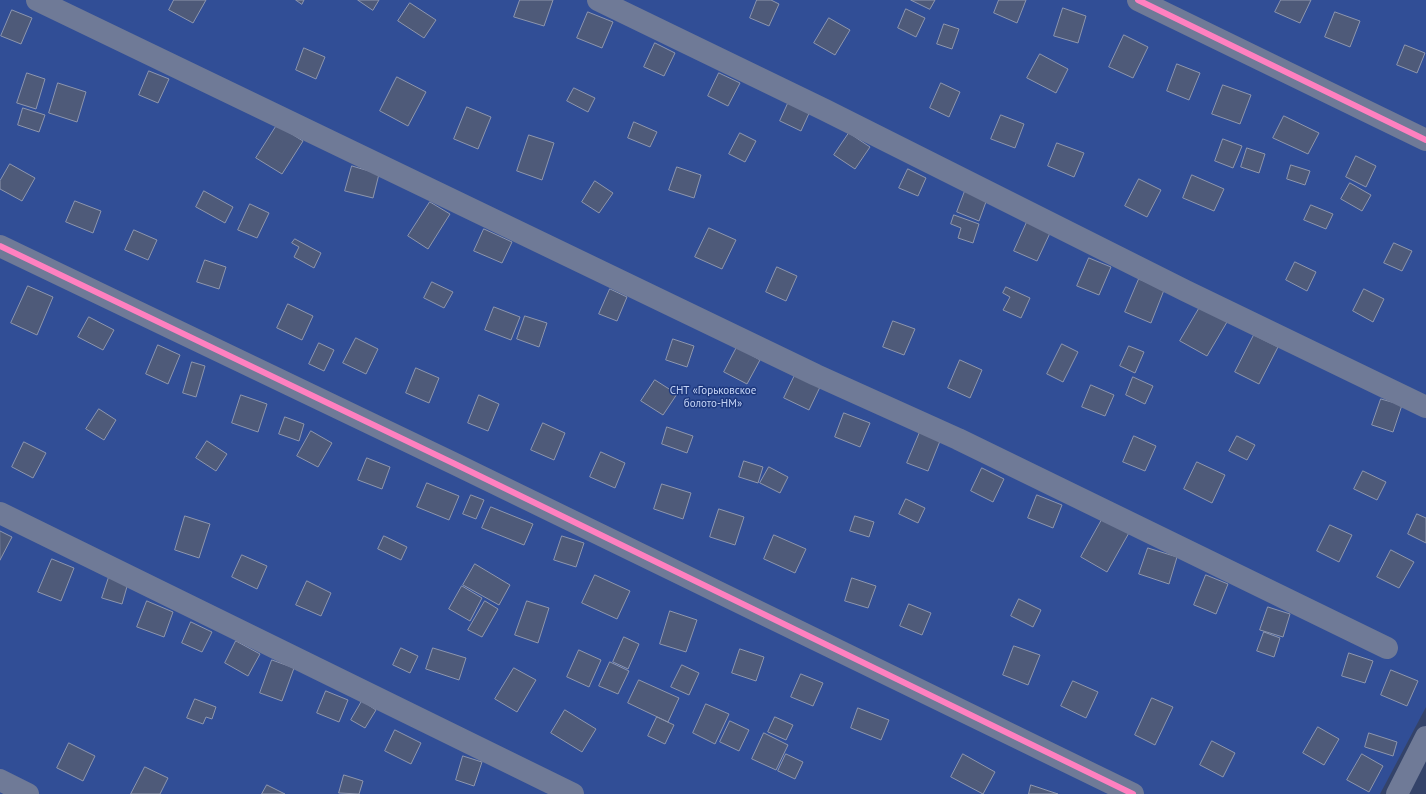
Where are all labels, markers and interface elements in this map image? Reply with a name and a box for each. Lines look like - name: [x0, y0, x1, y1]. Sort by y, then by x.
- park label: СНТ «Горьковское болото-НМ»: [670, 384, 756, 410]

